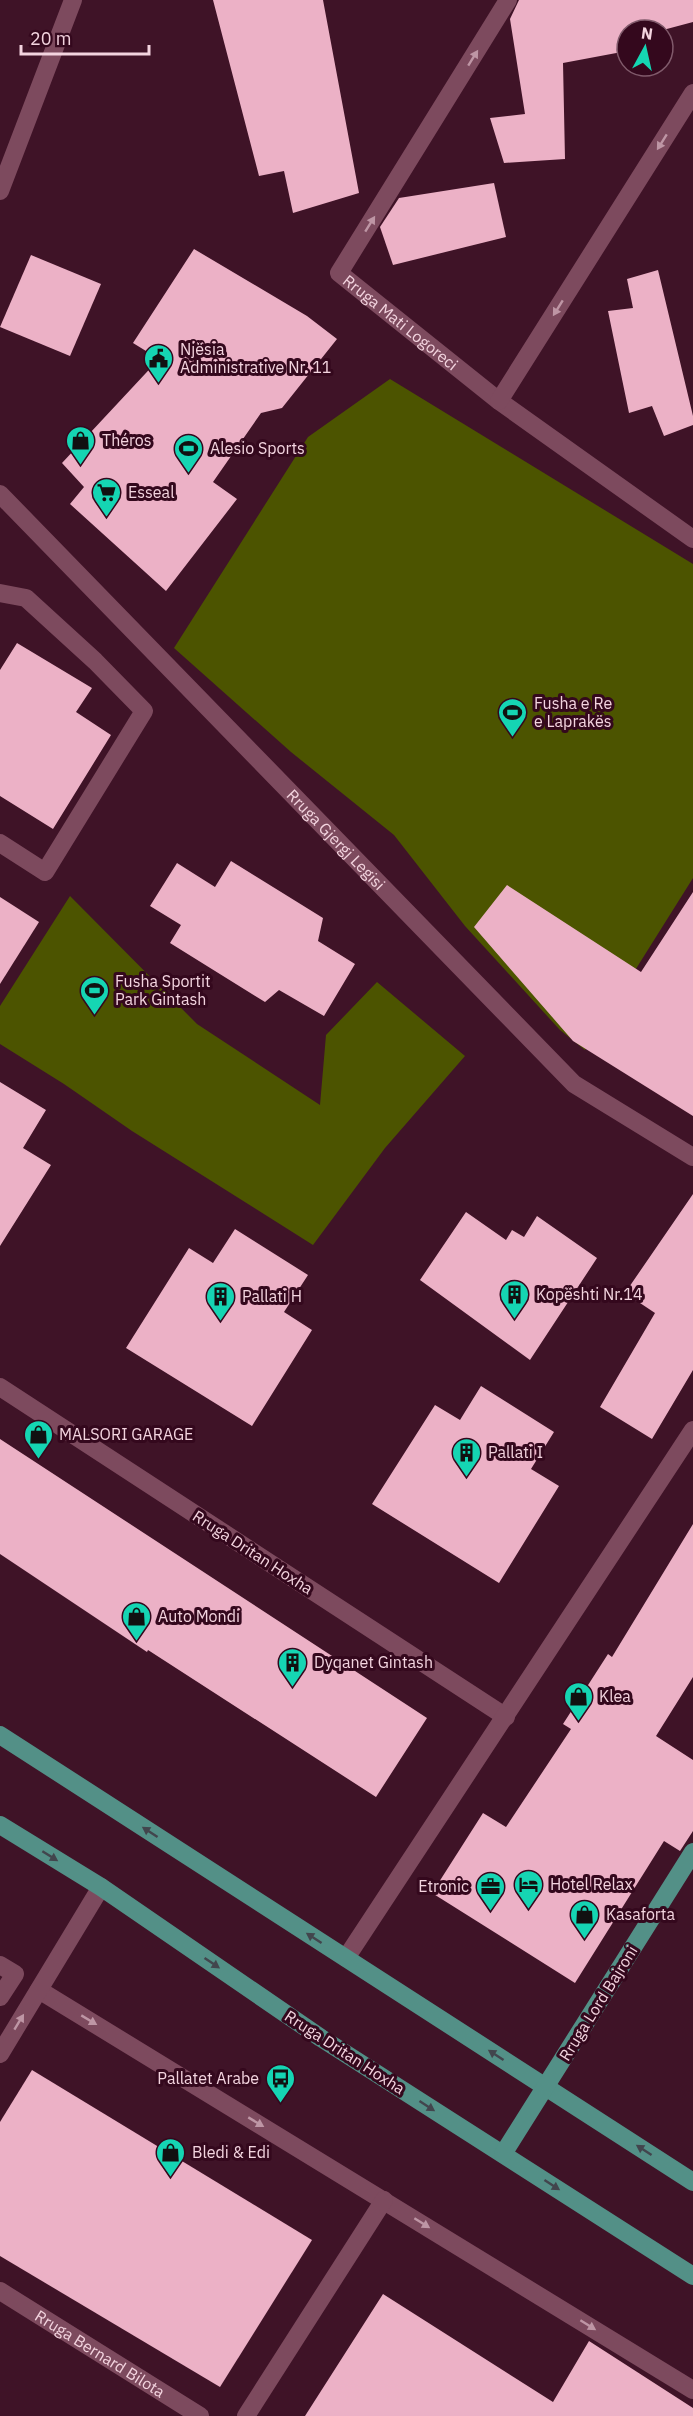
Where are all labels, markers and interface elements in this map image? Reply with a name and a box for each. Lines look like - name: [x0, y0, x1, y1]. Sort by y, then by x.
- scale bar: [21, 18, 148, 56]
- north arrow: [615, 18, 675, 78]
- text: N: [640, 22, 654, 44]
- text: 20 m: [30, 27, 72, 50]
- one-way arrow: [467, 50, 478, 66]
- one-way arrow: [656, 134, 667, 151]
- one-way arrow: [365, 215, 376, 232]
- street label: Rruga Mati Logoreci: [339, 270, 462, 374]
- one-way arrow: [553, 299, 564, 316]
- place label: Njësia Administrative Nr. 11: [180, 339, 331, 377]
- public building icon: Njësia Administrative Nr. 11: [143, 342, 175, 384]
- shop icon: Théros: [65, 424, 97, 466]
- place label: Théros: [102, 430, 152, 450]
- sports icon: Alesio Sports: [173, 432, 205, 474]
- place label: Alesio Sports: [210, 438, 305, 458]
- supermarket icon: Esseal: [91, 476, 123, 518]
- place label: Esseal: [128, 482, 175, 502]
- place label: Fusha e Re e Laprakës: [534, 693, 612, 731]
- sports icon: Fusha e Re e Laprakës: [497, 696, 529, 738]
- street label: Rruga Gjergj Legisi: [283, 785, 390, 894]
- place label: Fusha Sportit Park Gintash: [115, 971, 211, 1009]
- sports icon: Fusha Sportit Park Gintash: [78, 974, 110, 1016]
- building icon: Kopështi Nr.14: [499, 1278, 531, 1320]
- building icon: Pallati H: [205, 1280, 237, 1322]
- place label: Kopështi Nr.14: [536, 1284, 643, 1304]
- place label: Pallati H: [242, 1286, 302, 1306]
- shop icon: MALSORI GARAGE: [22, 1418, 54, 1460]
- place label: MALSORI GARAGE: [59, 1424, 193, 1444]
- building icon: Pallati I: [451, 1436, 483, 1478]
- place label: Pallati I: [488, 1442, 543, 1462]
- street label: Rruga Dritan Hoxha: [189, 1506, 317, 1599]
- shop icon: Auto Mondi: [121, 1600, 153, 1642]
- place label: Auto Mondi: [158, 1606, 240, 1626]
- building icon: Dyqanet Gintash: [277, 1646, 309, 1688]
- place label: Dyqanet Gintash: [314, 1652, 433, 1672]
- shop icon: Klea: [562, 1680, 594, 1722]
- place label: Klea: [599, 1686, 631, 1706]
- one-way arrow: [142, 1827, 159, 1838]
- one-way arrow: [42, 1850, 58, 1861]
- hotel icon: Hotel Relax: [513, 1868, 545, 1910]
- office icon: Etronic: [474, 1870, 506, 1912]
- place label: Hotel Relax: [550, 1874, 633, 1894]
- place label: Etronic: [418, 1876, 469, 1896]
- shop icon: Kasaforta: [569, 1898, 601, 1940]
- place label: Kasaforta: [606, 1904, 675, 1924]
- one-way arrow: [307, 1932, 323, 1944]
- street label: Rruga Lord Bajroni: [554, 1942, 642, 2064]
- one-way arrow: [204, 1957, 220, 1969]
- street label: Rruga Dritan Hoxha: [281, 2006, 409, 2099]
- one-way arrow: [14, 2014, 25, 2030]
- one-way arrow: [81, 2015, 97, 2026]
- one-way arrow: [488, 2050, 504, 2061]
- bus stop icon: Pallatet Arabe: [264, 2062, 296, 2104]
- place label: Pallatet Arabe: [157, 2068, 259, 2088]
- one-way arrow: [419, 2100, 435, 2111]
- one-way arrow: [247, 2116, 264, 2127]
- shop icon: Bledi & Edi: [155, 2136, 187, 2178]
- place label: Bledi & Edi: [192, 2142, 270, 2162]
- one-way arrow: [636, 2145, 652, 2156]
- one-way arrow: [544, 2180, 560, 2191]
- one-way arrow: [414, 2218, 430, 2229]
- street label: Rruga Bernard Bilota: [31, 2305, 169, 2402]
- one-way arrow: [580, 2320, 596, 2331]

